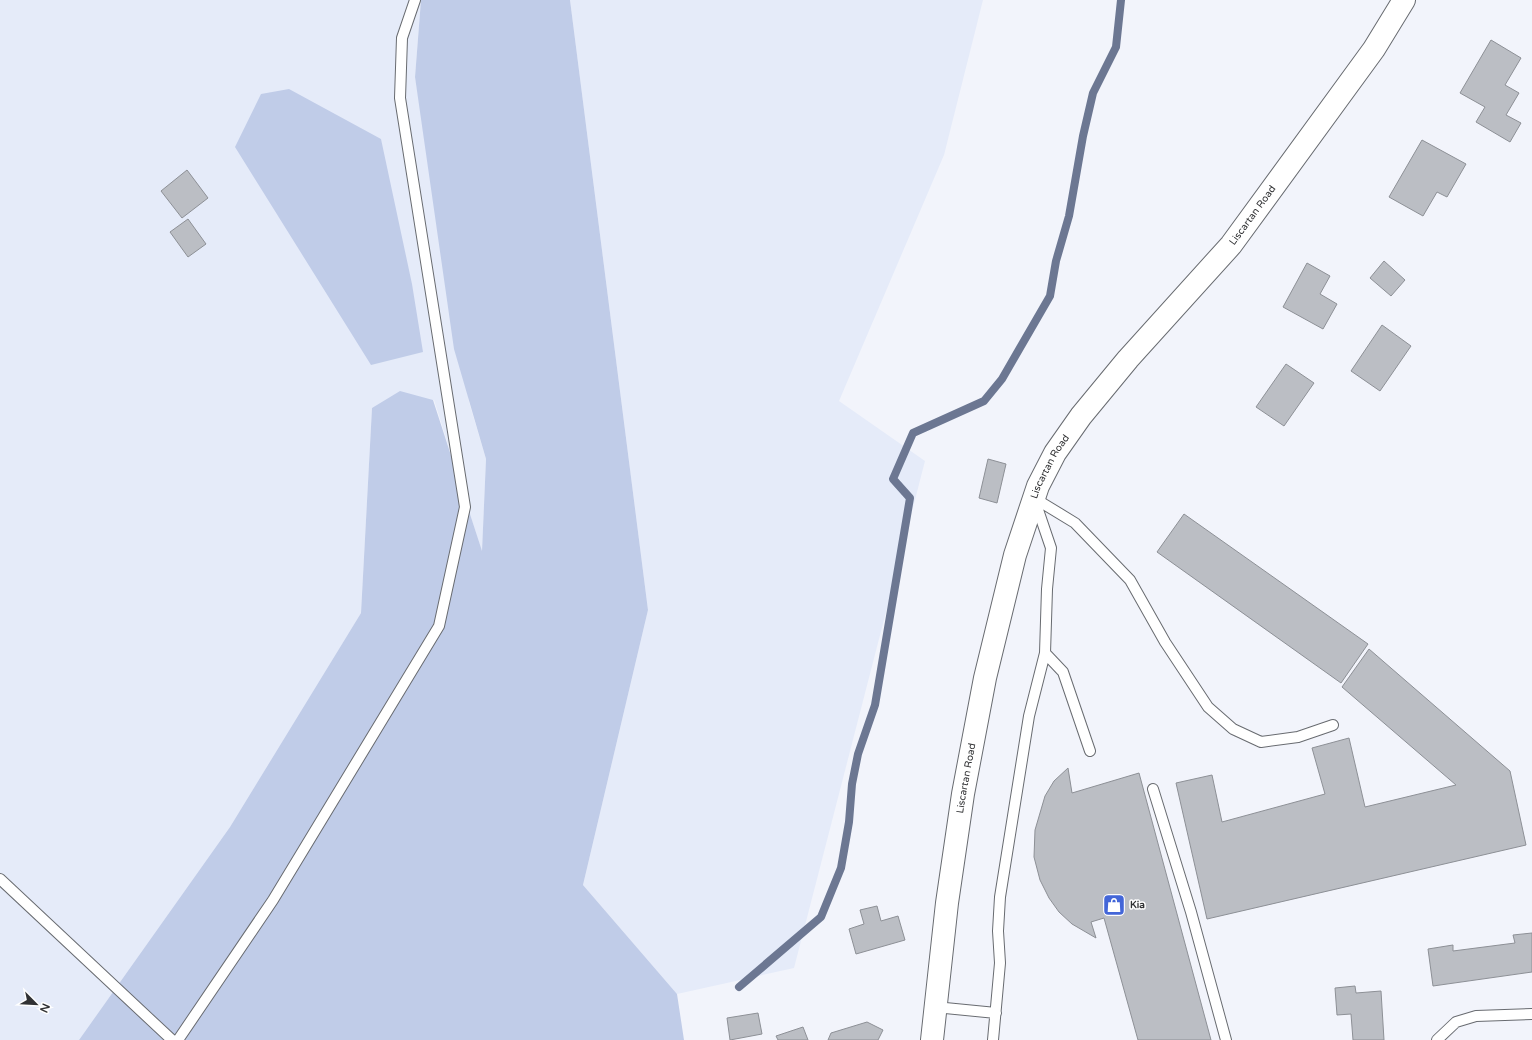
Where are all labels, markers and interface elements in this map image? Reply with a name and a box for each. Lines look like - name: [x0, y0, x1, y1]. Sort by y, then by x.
- street label: Liscartan Road: [1227, 183, 1278, 248]
- street label: Liscartan Road: [1028, 432, 1072, 500]
- street label: Liscartan Road: [954, 742, 979, 814]
- shop icon: Kia: [1101, 892, 1127, 918]
- place label: Kia: [1130, 899, 1145, 911]
- north arrow: [16, 984, 56, 1024]
- text: N: [37, 1001, 52, 1015]

